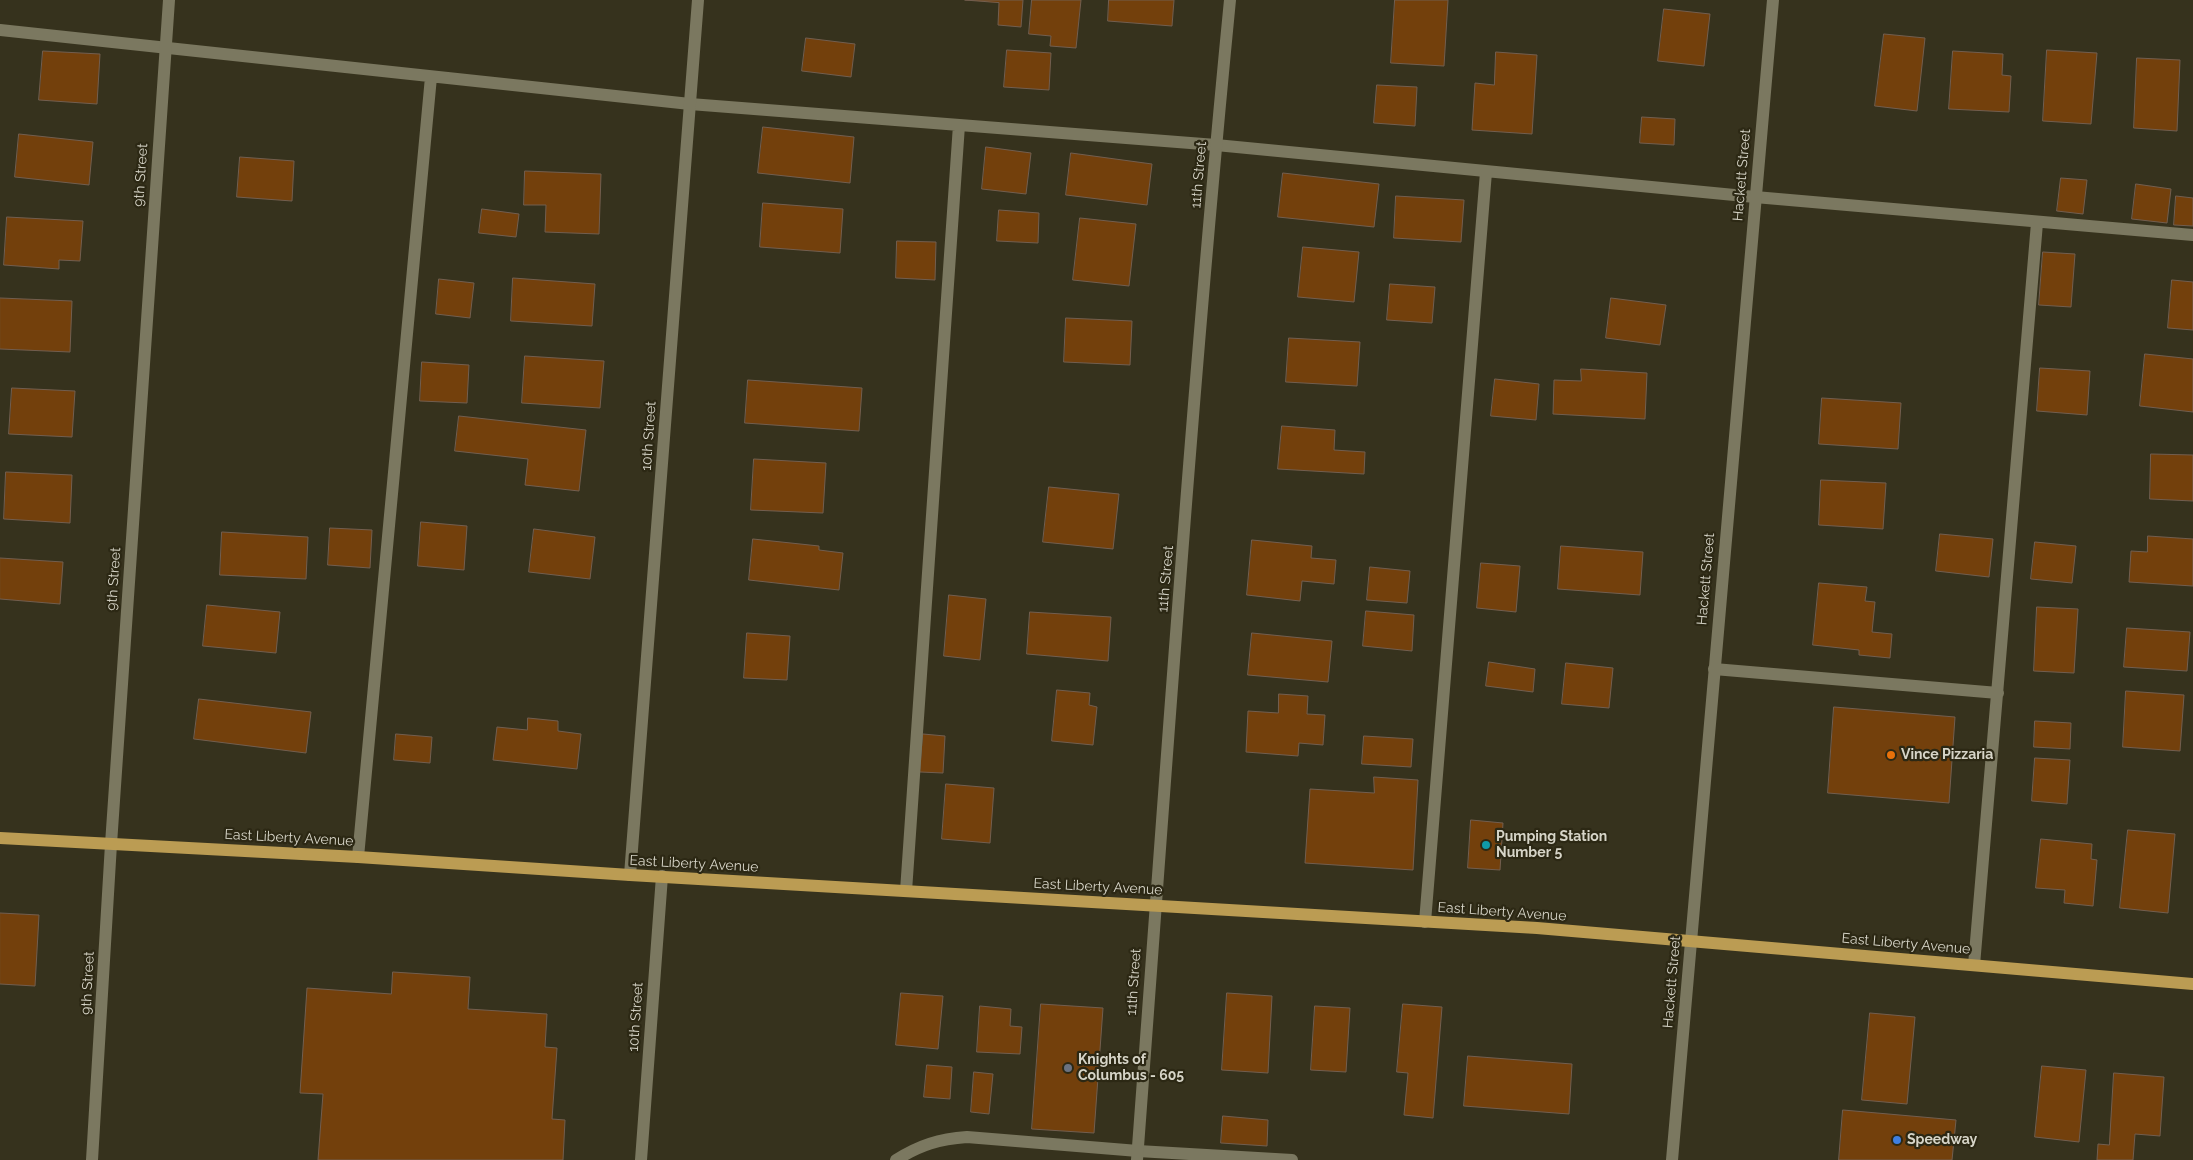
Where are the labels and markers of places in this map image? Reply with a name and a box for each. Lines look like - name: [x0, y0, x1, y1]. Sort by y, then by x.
- place label: Vince Pizzaria: [1901, 747, 1993, 763]
- marker: Vince Pizzaria: [1885, 749, 1897, 761]
- place label: Pumping Station Number 5: [1496, 829, 1607, 862]
- marker: Pumping Station Number 5: [1480, 839, 1492, 851]
- place label: Knights of Columbus - 605: [1078, 1052, 1184, 1084]
- marker: Knights of Columbus - 605: [1062, 1062, 1074, 1074]
- place label: Speedway: [1907, 1132, 1977, 1148]
- marker: Speedway: [1891, 1134, 1903, 1146]

